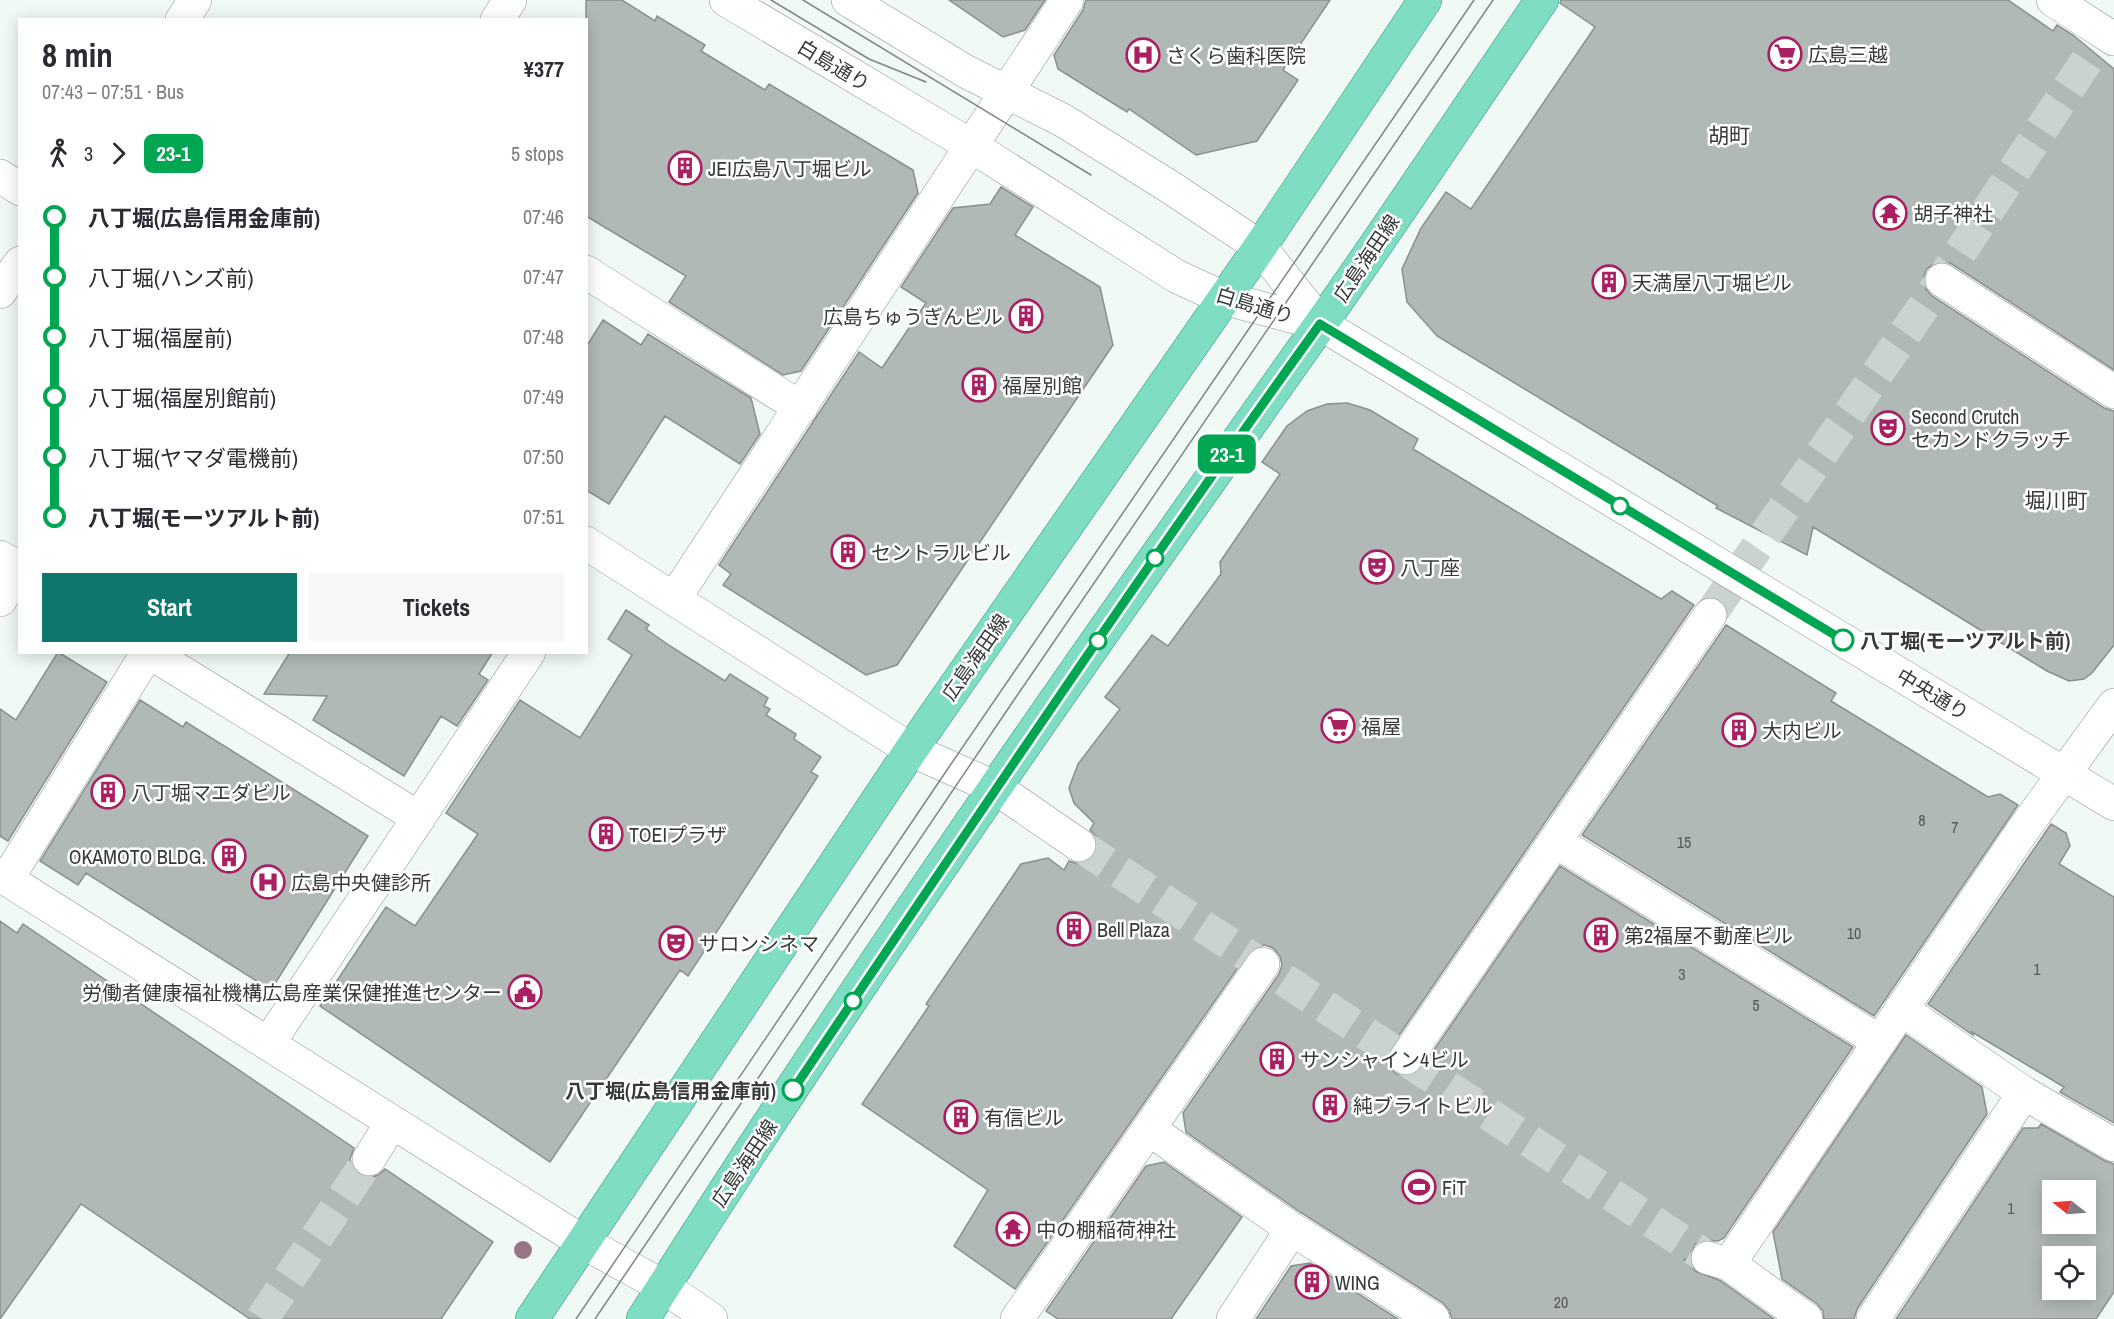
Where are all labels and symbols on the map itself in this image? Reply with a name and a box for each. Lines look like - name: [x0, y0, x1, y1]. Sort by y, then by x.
- street label: 白島通り: [793, 33, 875, 97]
- supermarket icon: 広島三越: [1767, 36, 1803, 72]
- hospital icon: さくら歯科医院: [1125, 37, 1161, 73]
- place label: 広島三越: [1808, 41, 1888, 68]
- place label: さくら歯科医院: [1166, 42, 1306, 69]
- district label: 胡町: [1708, 121, 1750, 150]
- building icon: JEI広島八丁堀ビル: [667, 150, 703, 186]
- place label: JEI広島八丁堀ビル: [708, 155, 872, 182]
- temple icon: 胡子神社: [1872, 195, 1908, 231]
- place label: 胡子神社: [1913, 200, 1993, 227]
- street label: 広島海田線: [1327, 209, 1405, 307]
- building icon: 天満屋八丁堀ビル: [1591, 264, 1627, 300]
- place label: 天満屋八丁堀ビル: [1632, 269, 1792, 296]
- street label: 白島通り: [1213, 280, 1297, 330]
- building icon: 広島ちゅうぎんビル: [1008, 298, 1044, 334]
- place label: 広島ちゅうぎんビル: [823, 303, 1003, 330]
- building icon: 福屋別館: [961, 367, 997, 403]
- place label: 福屋別館: [1002, 372, 1082, 399]
- place label: Second Crutch セカンドクラッチ: [1911, 403, 2071, 453]
- theatre icon: Second Crutch セカンドクラッチ: [1870, 410, 1906, 446]
- line badge: 23-1: [1185, 434, 1269, 474]
- district label: 堀川町: [2025, 486, 2088, 515]
- unlabelled marker: [1611, 497, 1629, 515]
- building icon: セントラルビル: [830, 534, 866, 570]
- place label: セントラルビル: [871, 539, 1011, 566]
- unlabelled marker: [1146, 549, 1164, 567]
- theatre icon: 八丁座: [1359, 549, 1395, 585]
- place label: 八丁座: [1400, 554, 1460, 581]
- street label: 広島海田線: [935, 608, 1015, 706]
- place label: 八丁堀(モーツアルト前): [1860, 627, 2070, 654]
- marker: 八丁堀(モーツアルト前): [1832, 629, 1854, 651]
- unlabelled marker: [1089, 632, 1107, 650]
- street label: 中央通り: [1892, 662, 1974, 726]
- supermarket icon: 福屋: [1320, 708, 1356, 744]
- building icon: 大内ビル: [1721, 712, 1757, 748]
- place label: 福屋: [1361, 713, 1401, 740]
- place label: 大内ビル: [1762, 717, 1842, 744]
- building icon: 八丁堀マエダビル: [90, 774, 126, 810]
- place label: 八丁堀マエダビル: [131, 779, 291, 806]
- house number: 8: [1918, 809, 1926, 831]
- building icon: TOEIプラザ: [588, 816, 624, 852]
- house number: 7: [1951, 816, 1959, 838]
- place label: TOEIプラザ: [629, 821, 727, 848]
- house number: 15: [1677, 831, 1691, 853]
- building icon: OKAMOTO BLDG.: [211, 838, 247, 874]
- place label: OKAMOTO BLDG.: [69, 843, 206, 870]
- hospital icon: 広島中央健診所: [250, 864, 286, 900]
- place label: 広島中央健診所: [291, 869, 431, 896]
- building icon: Bell Plaza: [1056, 911, 1092, 947]
- place label: Bell Plaza: [1097, 916, 1170, 943]
- building icon: 第2福屋不動産ビル: [1583, 917, 1619, 953]
- place label: 第2福屋不動産ビル: [1624, 922, 1793, 949]
- house number: 10: [1847, 922, 1861, 944]
- theatre icon: サロンシネマ: [658, 925, 694, 961]
- place label: サロンシネマ: [699, 930, 819, 957]
- house number: 1: [2033, 958, 2041, 980]
- house number: 3: [1678, 963, 1686, 985]
- public building icon: 労働者健康福祉機構広島産業保健推進センター: [507, 974, 543, 1010]
- place label: 労働者健康福祉機構広島産業保健推進センター: [82, 979, 502, 1006]
- unlabelled marker: [844, 992, 862, 1010]
- house number: 5: [1752, 994, 1760, 1016]
- building icon: サンシャイン4ビル: [1259, 1041, 1295, 1077]
- place label: サンシャイン4ビル: [1300, 1046, 1469, 1073]
- place label: 八丁堀(広島信用金庫前): [565, 1077, 776, 1104]
- marker: 八丁堀(広島信用金庫前): [782, 1079, 804, 1101]
- building icon: 純ブライトビル: [1312, 1087, 1348, 1123]
- place label: 純ブライトビル: [1353, 1092, 1493, 1119]
- building icon: 有信ビル: [943, 1099, 979, 1135]
- place label: 有信ビル: [984, 1104, 1064, 1131]
- street label: 広島海田線: [705, 1114, 783, 1212]
- sports icon: FiT: [1401, 1169, 1437, 1205]
- place label: FiT: [1442, 1174, 1467, 1201]
- north arrow: [2042, 1180, 2096, 1234]
- house number: 1: [2007, 1197, 2015, 1219]
- temple icon: 中の棚稲荷神社: [995, 1211, 1031, 1247]
- place label: 中の棚稲荷神社: [1036, 1216, 1176, 1243]
- building icon: WING: [1294, 1264, 1330, 1300]
- place label: WING: [1335, 1269, 1380, 1296]
- house number: 20: [1554, 1291, 1568, 1313]

